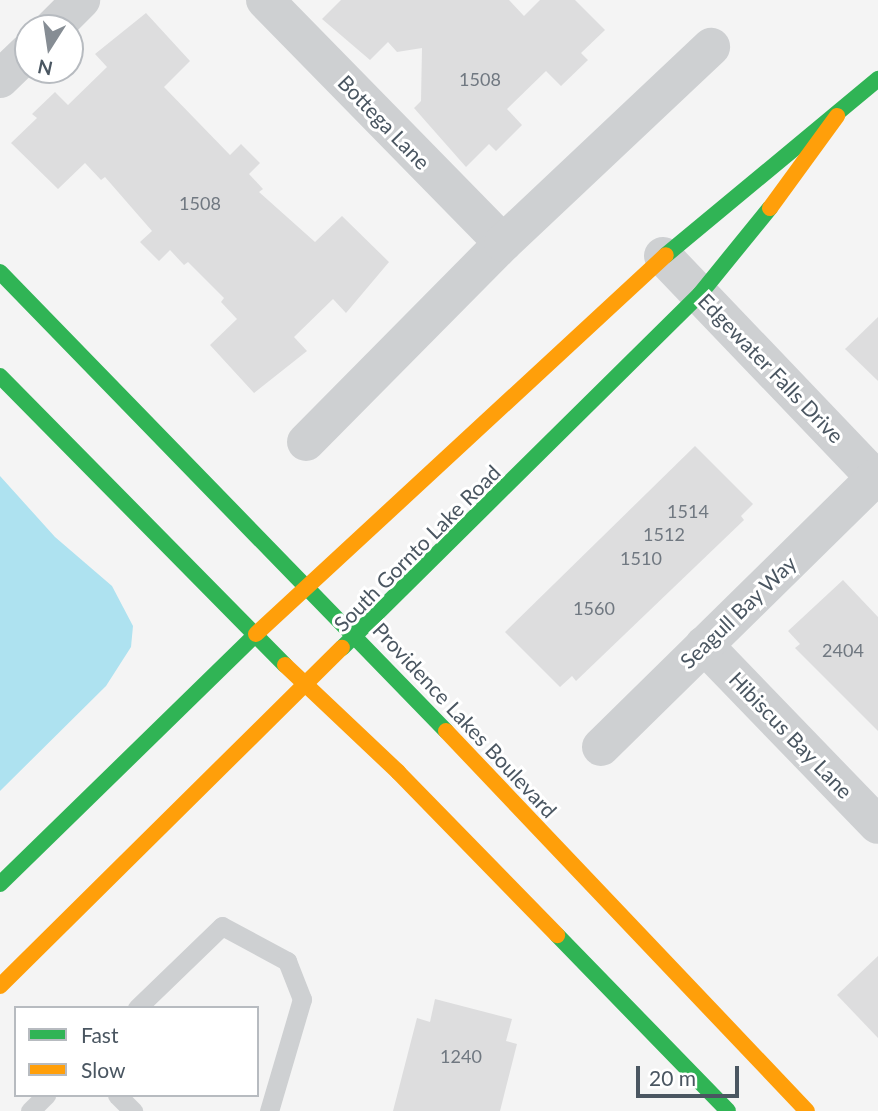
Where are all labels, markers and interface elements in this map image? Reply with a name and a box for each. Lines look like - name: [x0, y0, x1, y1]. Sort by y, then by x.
- north arrow: [14, 14, 84, 84]
- text: N: [35, 55, 55, 81]
- house number: 1508: [459, 68, 501, 90]
- street label: Bottega Lane: [333, 70, 435, 174]
- house number: 1508: [179, 192, 221, 214]
- street label: Edgewater Falls Drive: [693, 288, 849, 448]
- street label: South Gornto Lake Road: [329, 460, 505, 636]
- house number: 1514: [667, 500, 709, 522]
- house number: 1512: [643, 523, 685, 545]
- house number: 1510: [620, 547, 662, 569]
- street label: Seagull Bay Way: [675, 550, 801, 674]
- house number: 1560: [573, 597, 615, 619]
- street label: Providence Lakes Boulevard: [368, 617, 562, 823]
- house number: 2404: [822, 639, 864, 661]
- street label: Hibiscus Bay Lane: [724, 666, 858, 804]
- legend: [14, 1006, 259, 1097]
- text: Fast: [81, 1022, 118, 1047]
- house number: 1240: [440, 1045, 482, 1067]
- scale bar: [640, 1052, 743, 1096]
- text: Slow: [81, 1057, 125, 1082]
- text: 20 m: [649, 1065, 696, 1090]

